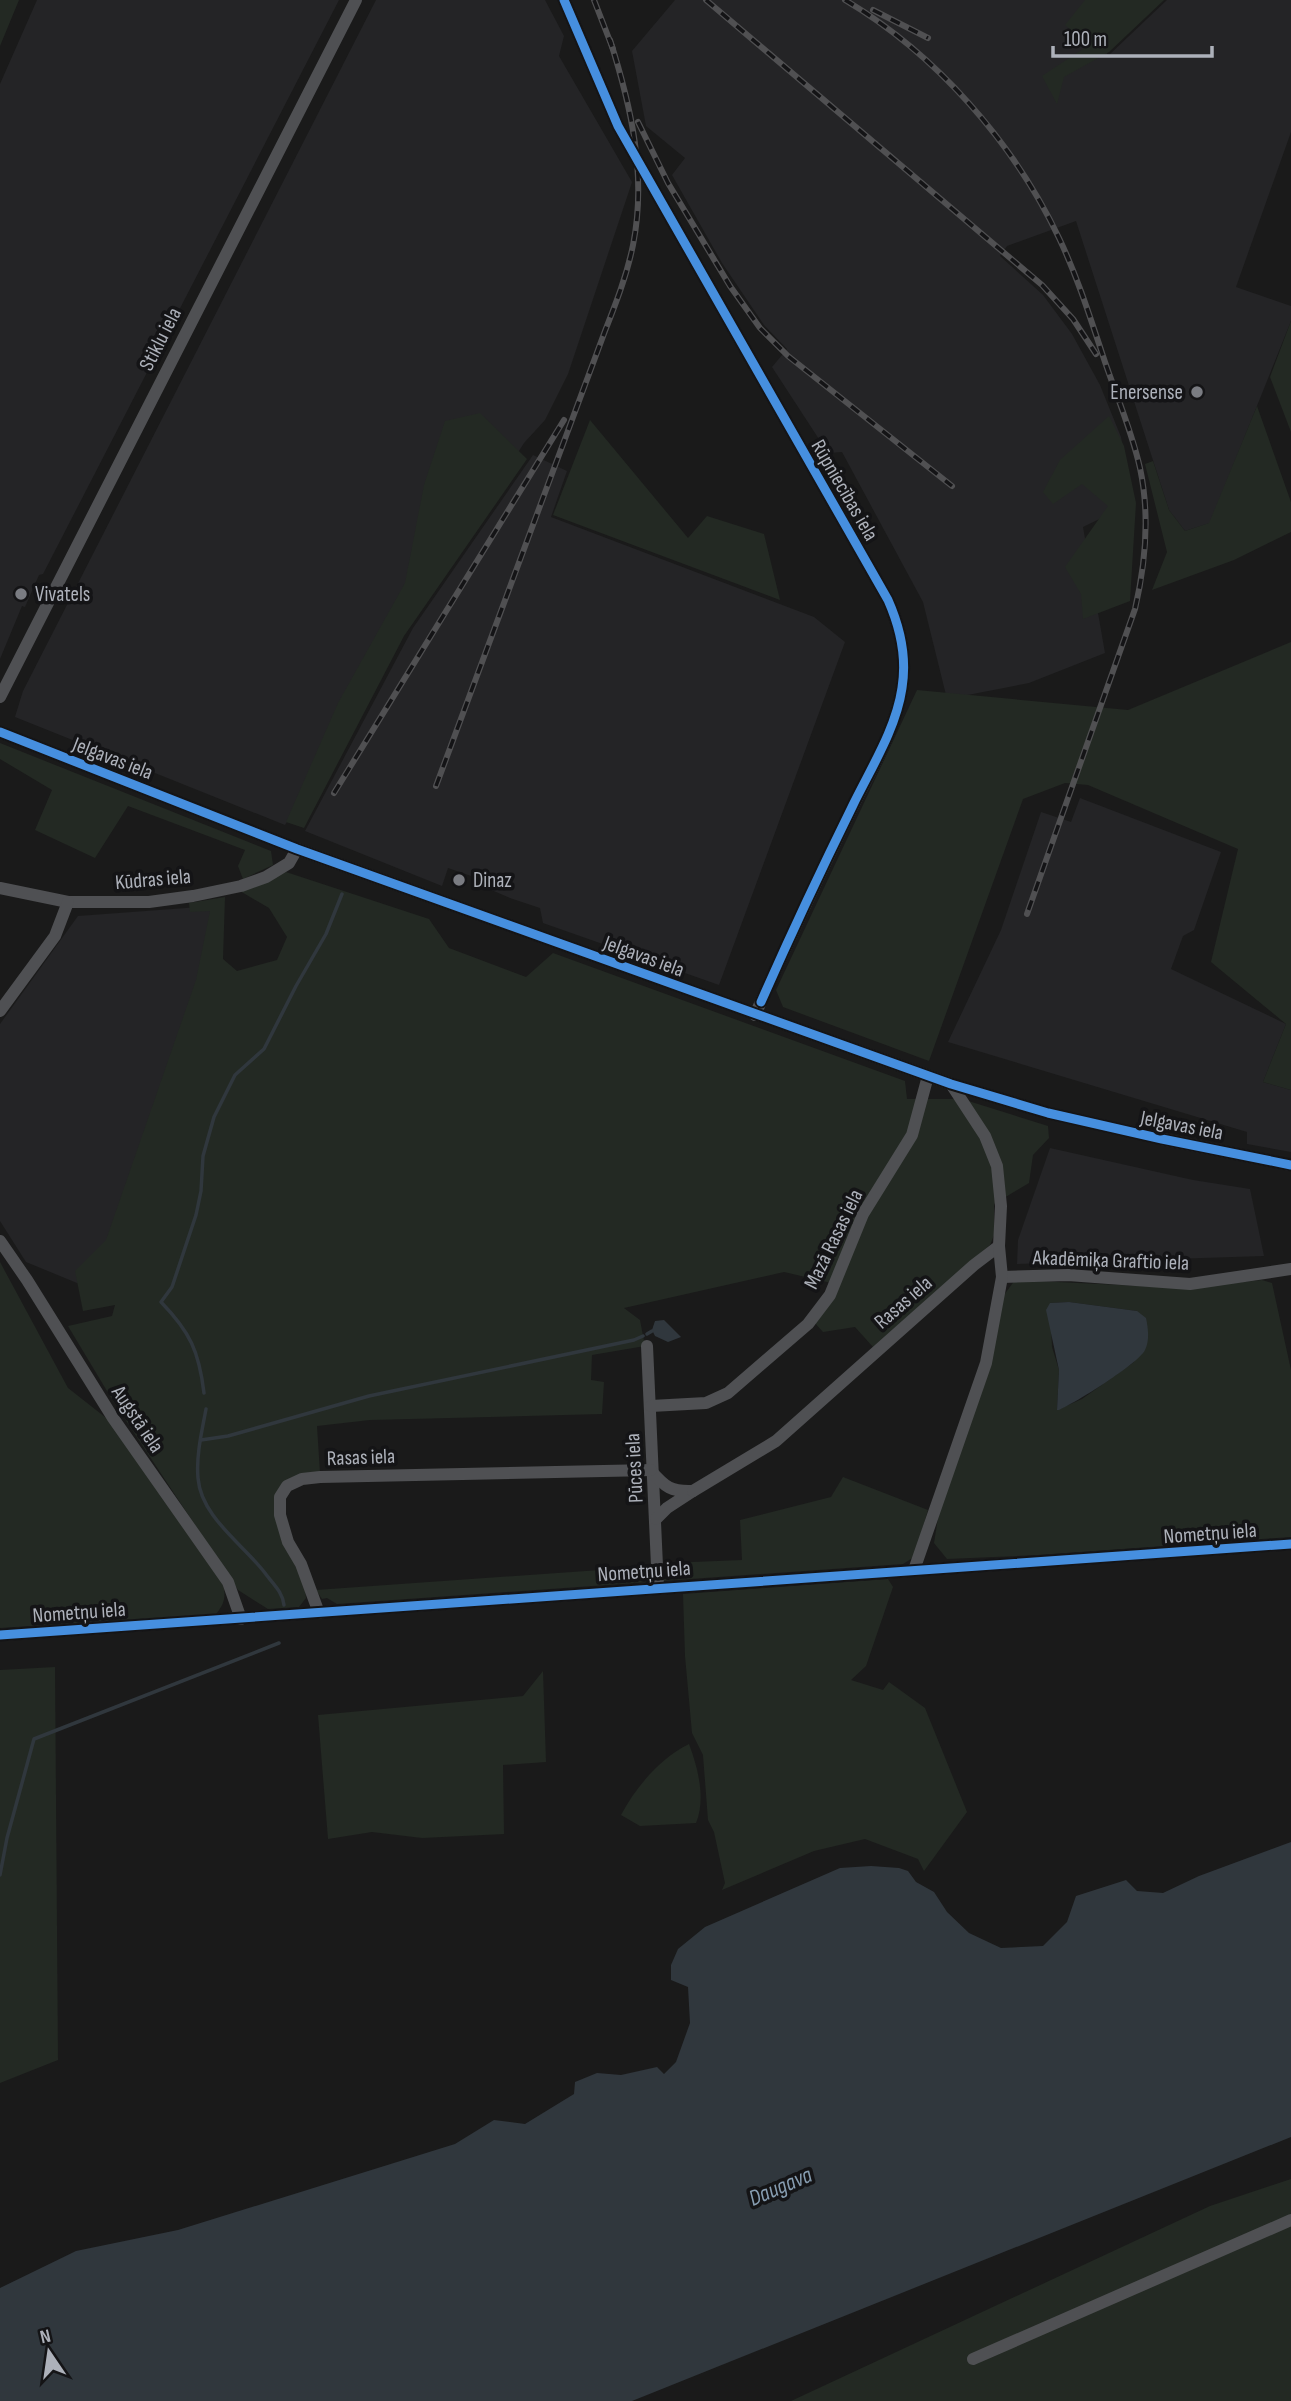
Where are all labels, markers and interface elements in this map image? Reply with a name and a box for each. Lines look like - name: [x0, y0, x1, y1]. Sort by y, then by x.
- scale bar: [1053, 14, 1212, 58]
- text: 100 m: [1064, 27, 1107, 52]
- street label: Stiklu iela: [134, 303, 187, 375]
- place label: Enersense: [1110, 380, 1183, 405]
- marker: Enersense: [1189, 384, 1205, 400]
- street label: Rūpniecības iela: [806, 435, 884, 545]
- place label: Vivatels: [35, 582, 90, 607]
- marker: Vivatels: [13, 586, 29, 602]
- street label: Jelgavas iela: [68, 731, 156, 785]
- street label: Kūdras iela: [114, 864, 192, 895]
- place label: Dinaz: [473, 868, 512, 893]
- marker: Dinaz: [451, 872, 467, 888]
- street label: Jelgavas iela: [599, 930, 687, 983]
- street label: Jelgavas iela: [1137, 1105, 1225, 1146]
- street label: Mazā Rasas iela: [799, 1185, 868, 1293]
- street label: Akadēmiķa Graftio iela: [1031, 1245, 1190, 1276]
- street label: Rasas iela: [869, 1271, 937, 1334]
- street label: Augstā iela: [105, 1380, 169, 1458]
- street label: Pūces iela: [620, 1433, 649, 1503]
- street label: Rasas iela: [326, 1444, 396, 1471]
- street label: Nometņu iela: [1163, 1518, 1257, 1549]
- street label: Nometņu iela: [597, 1556, 691, 1587]
- street label: Nometņu iela: [32, 1597, 126, 1628]
- water label: Daugava: [744, 2161, 817, 2213]
- north arrow: [14, 2317, 84, 2387]
- text: N: [38, 2325, 53, 2349]

